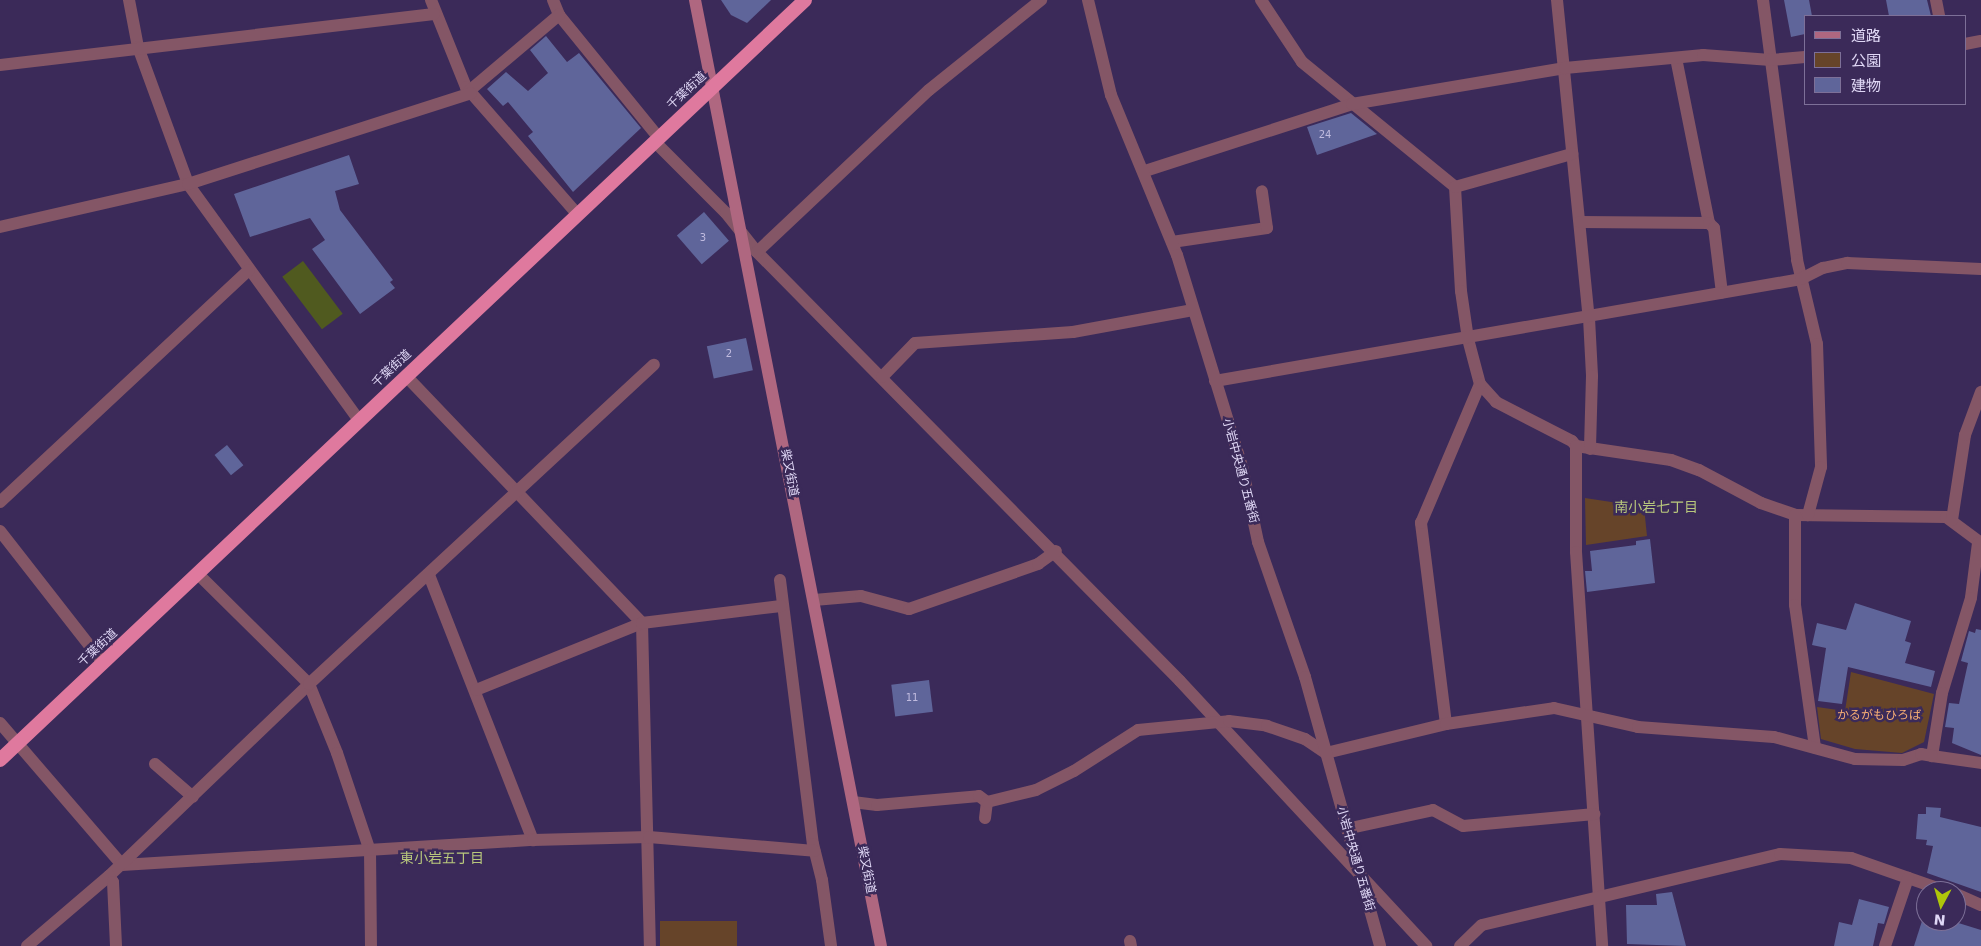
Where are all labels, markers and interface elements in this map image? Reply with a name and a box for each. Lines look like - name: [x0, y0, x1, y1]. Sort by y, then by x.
- legend: [1804, 15, 1966, 105]
- text: 道路: [1851, 27, 1881, 45]
- text: 公園: [1851, 52, 1881, 70]
- street label: 千葉街道: [665, 69, 709, 113]
- text: 建物: [1851, 77, 1881, 95]
- house number: 24: [1319, 129, 1331, 141]
- house number: 3: [700, 232, 706, 244]
- street label: 千葉街道: [370, 347, 414, 391]
- house number: 2: [726, 348, 732, 360]
- street label: 小岩中央通り五番街: [1219, 417, 1261, 525]
- street label: 柴又街道: [777, 448, 801, 498]
- district label: 南小岩七丁目: [1614, 499, 1698, 515]
- street label: 千葉街道: [76, 626, 120, 670]
- house number: 11: [906, 692, 918, 704]
- park label: かるがもひろば: [1837, 709, 1921, 723]
- street label: 小岩中央通り五番街: [1333, 805, 1377, 913]
- street label: 柴又街道: [854, 845, 878, 895]
- district label: 東小岩五丁目: [400, 850, 484, 866]
- north arrow: [1916, 881, 1966, 931]
- text: N: [1933, 911, 1946, 928]

